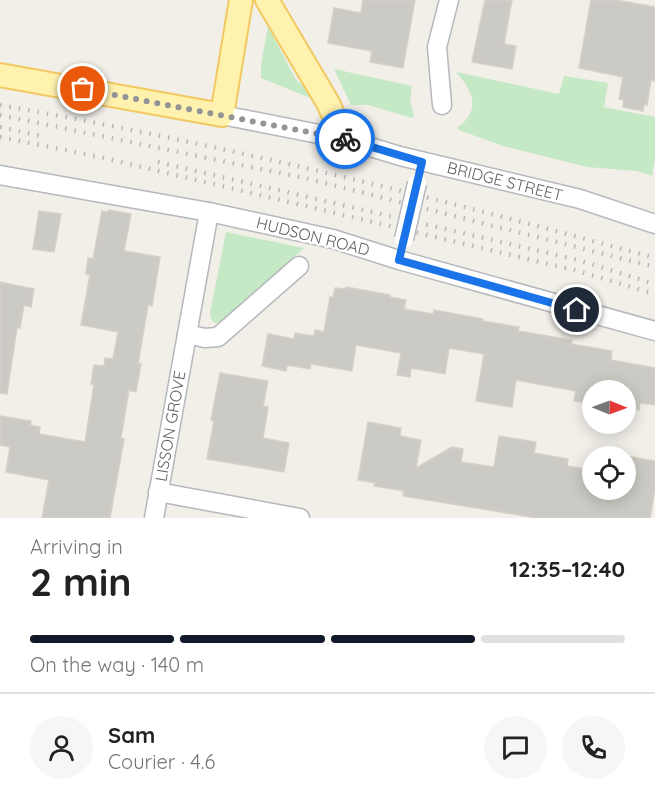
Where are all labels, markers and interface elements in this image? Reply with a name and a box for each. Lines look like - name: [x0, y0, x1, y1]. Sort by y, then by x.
- pin: [57, 63, 108, 114]
- icon: bag: [66, 72, 99, 105]
- courier: [315, 109, 375, 169]
- icon: bike: [329, 123, 362, 156]
- street label: BRIDGE STREET: [445, 157, 565, 205]
- street label: HUDSON ROAD: [254, 212, 372, 260]
- pin: [551, 284, 602, 335]
- icon: home: [560, 293, 593, 326]
- street label: LISSON GROVE: [150, 369, 190, 483]
- north arrow: [582, 380, 636, 434]
- map controls: [582, 380, 636, 500]
- button: locate: [582, 446, 636, 500]
- text: Arriving in: [30, 534, 123, 559]
- text: 12:35–12:40: [509, 555, 625, 583]
- text: 2 min: [30, 557, 132, 606]
- text: On the way · 140 m: [30, 652, 204, 677]
- button: person: [30, 716, 93, 779]
- button: chat: [484, 716, 547, 779]
- button: phone: [562, 716, 625, 779]
- text: Sam: [108, 721, 155, 749]
- text: Courier · 4.6: [108, 749, 215, 774]

